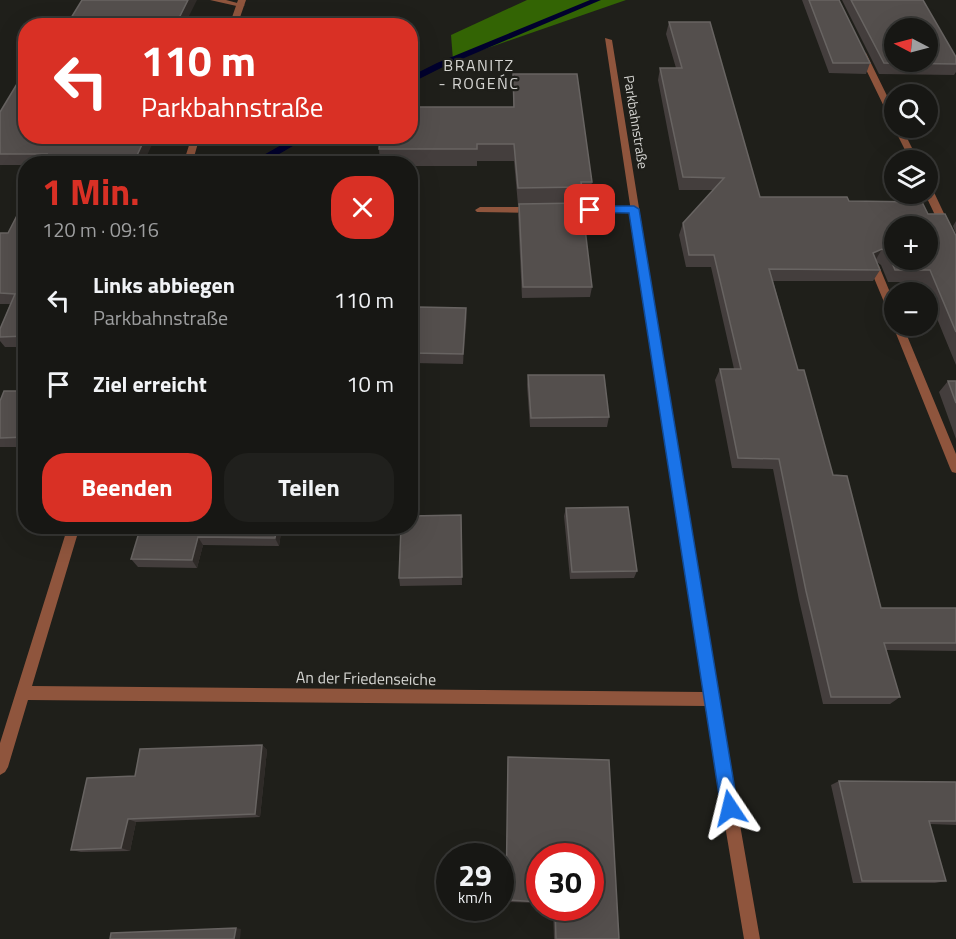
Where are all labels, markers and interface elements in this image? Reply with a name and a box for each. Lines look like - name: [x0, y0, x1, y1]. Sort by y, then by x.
- north arrow: [884, 18, 938, 72]
- map controls: [884, 18, 938, 336]
- text: 110 m: [141, 28, 256, 92]
- icon: left: [42, 42, 120, 120]
- district label: BRANITZ - ROGEŃC: [438, 53, 520, 95]
- street label: Parkbahnstraße: [619, 74, 654, 170]
- button: search: [884, 84, 938, 138]
- text: Parkbahnstraße: [141, 86, 323, 127]
- button: layers: [884, 150, 938, 204]
- text: 1 Min.: [42, 164, 139, 219]
- button: close: [331, 176, 394, 239]
- pin: [564, 184, 615, 235]
- icon: arrive: [573, 193, 606, 226]
- text: 120 m · 09:16: [42, 214, 159, 245]
- button: +: [884, 216, 938, 270]
- text: Links abbiegen: [93, 268, 235, 302]
- button: −: [884, 282, 938, 336]
- text: 110 m: [334, 283, 394, 317]
- icon: left: [42, 284, 75, 317]
- text: Parkbahnstraße: [93, 302, 228, 333]
- text: Ziel erreicht: [93, 367, 207, 401]
- text: 10 m: [346, 367, 394, 401]
- icon: arrive: [42, 368, 75, 401]
- button: Beenden: [42, 453, 212, 522]
- button: Teilen: [224, 453, 394, 522]
- street label: An der Friedenseiche: [296, 665, 436, 691]
- position arrow: [698, 776, 762, 840]
- speed limit sign: 30: [526, 843, 604, 921]
- text: 29: [458, 852, 492, 898]
- text: km/h: [458, 886, 492, 909]

